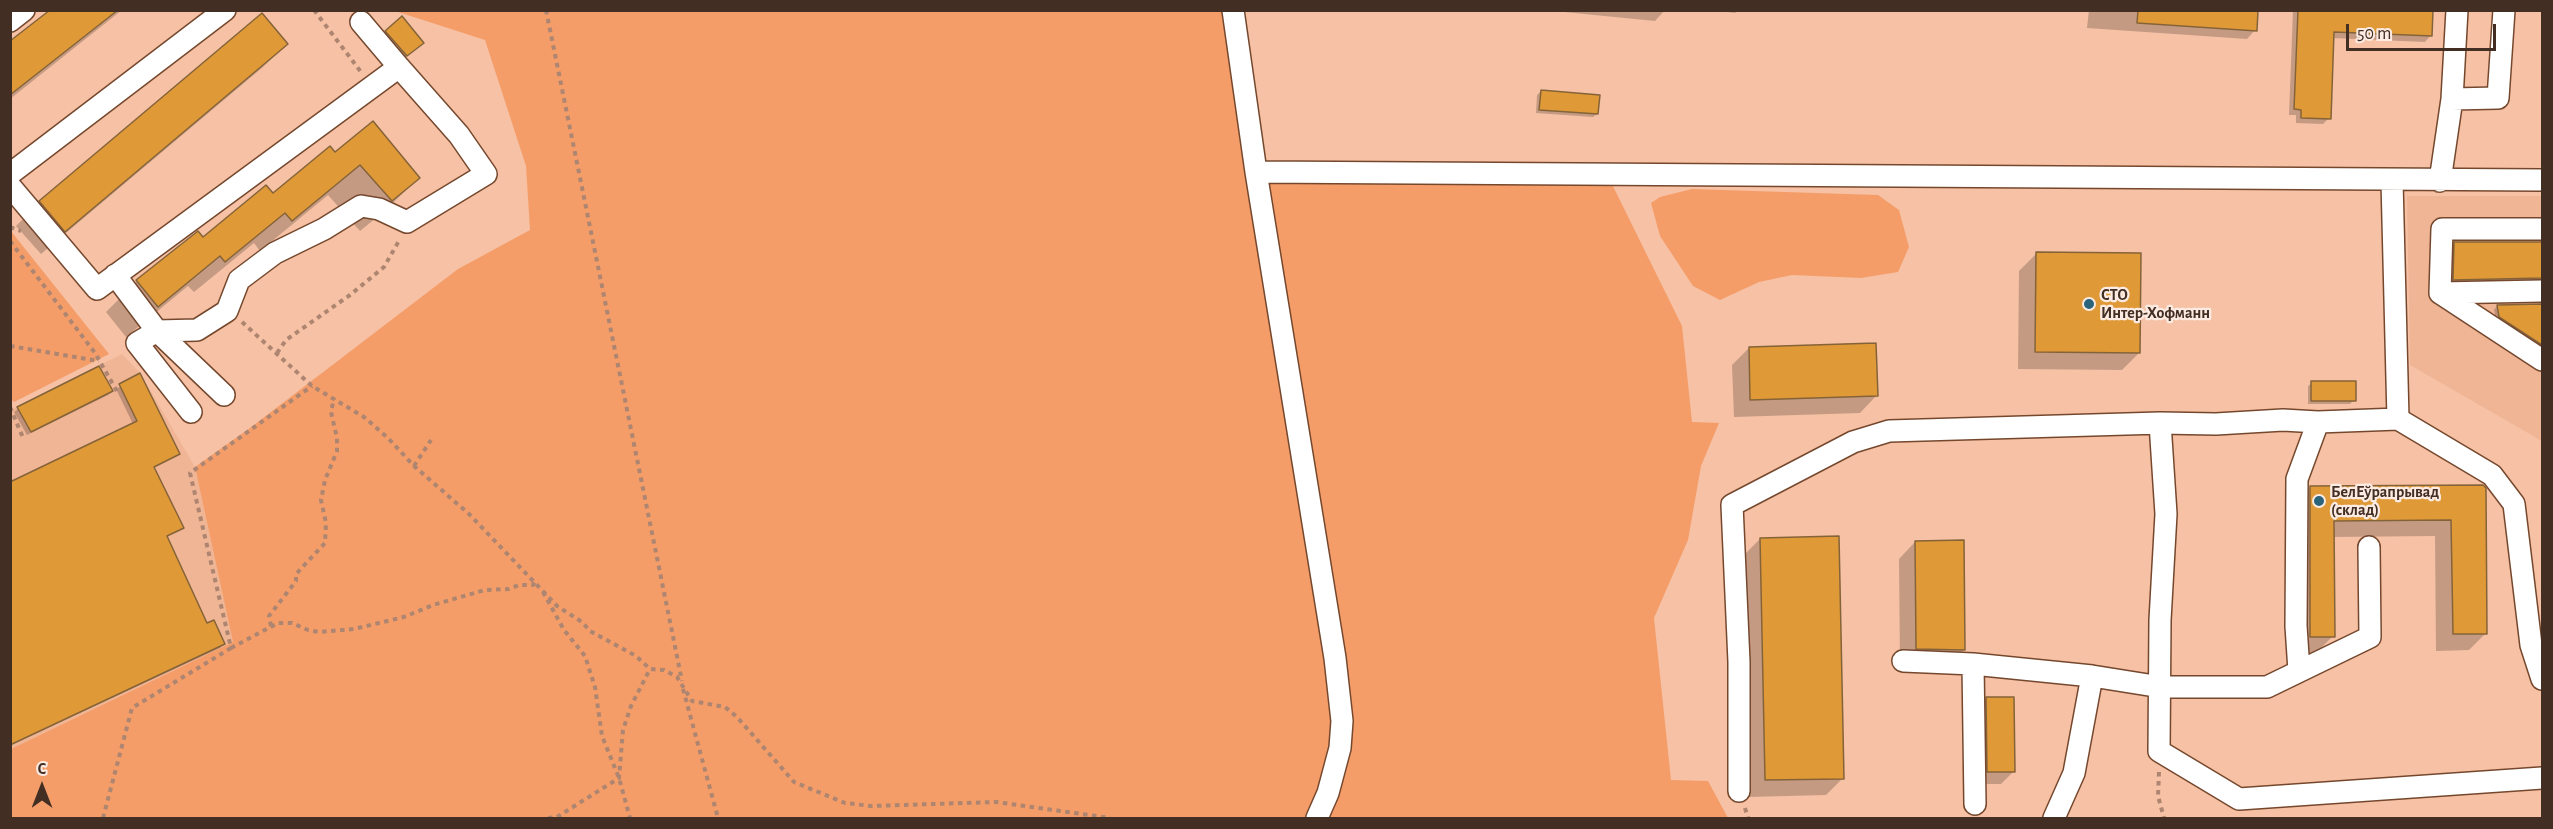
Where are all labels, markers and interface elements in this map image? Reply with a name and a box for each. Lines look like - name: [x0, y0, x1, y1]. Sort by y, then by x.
- scale bar: [2349, 12, 2499, 50]
- text: 50 m: [2357, 25, 2391, 43]
- place label: СТО Интер-Хофманн: [2101, 285, 2210, 323]
- marker: СТО Интер-Хофманн: [2082, 297, 2096, 311]
- place label: БелЕўрапрывад (склад): [2331, 482, 2439, 520]
- marker: БелЕўрапрывад (склад): [2312, 494, 2326, 508]
- north arrow: [12, 757, 72, 817]
- text: С: [38, 761, 46, 777]

